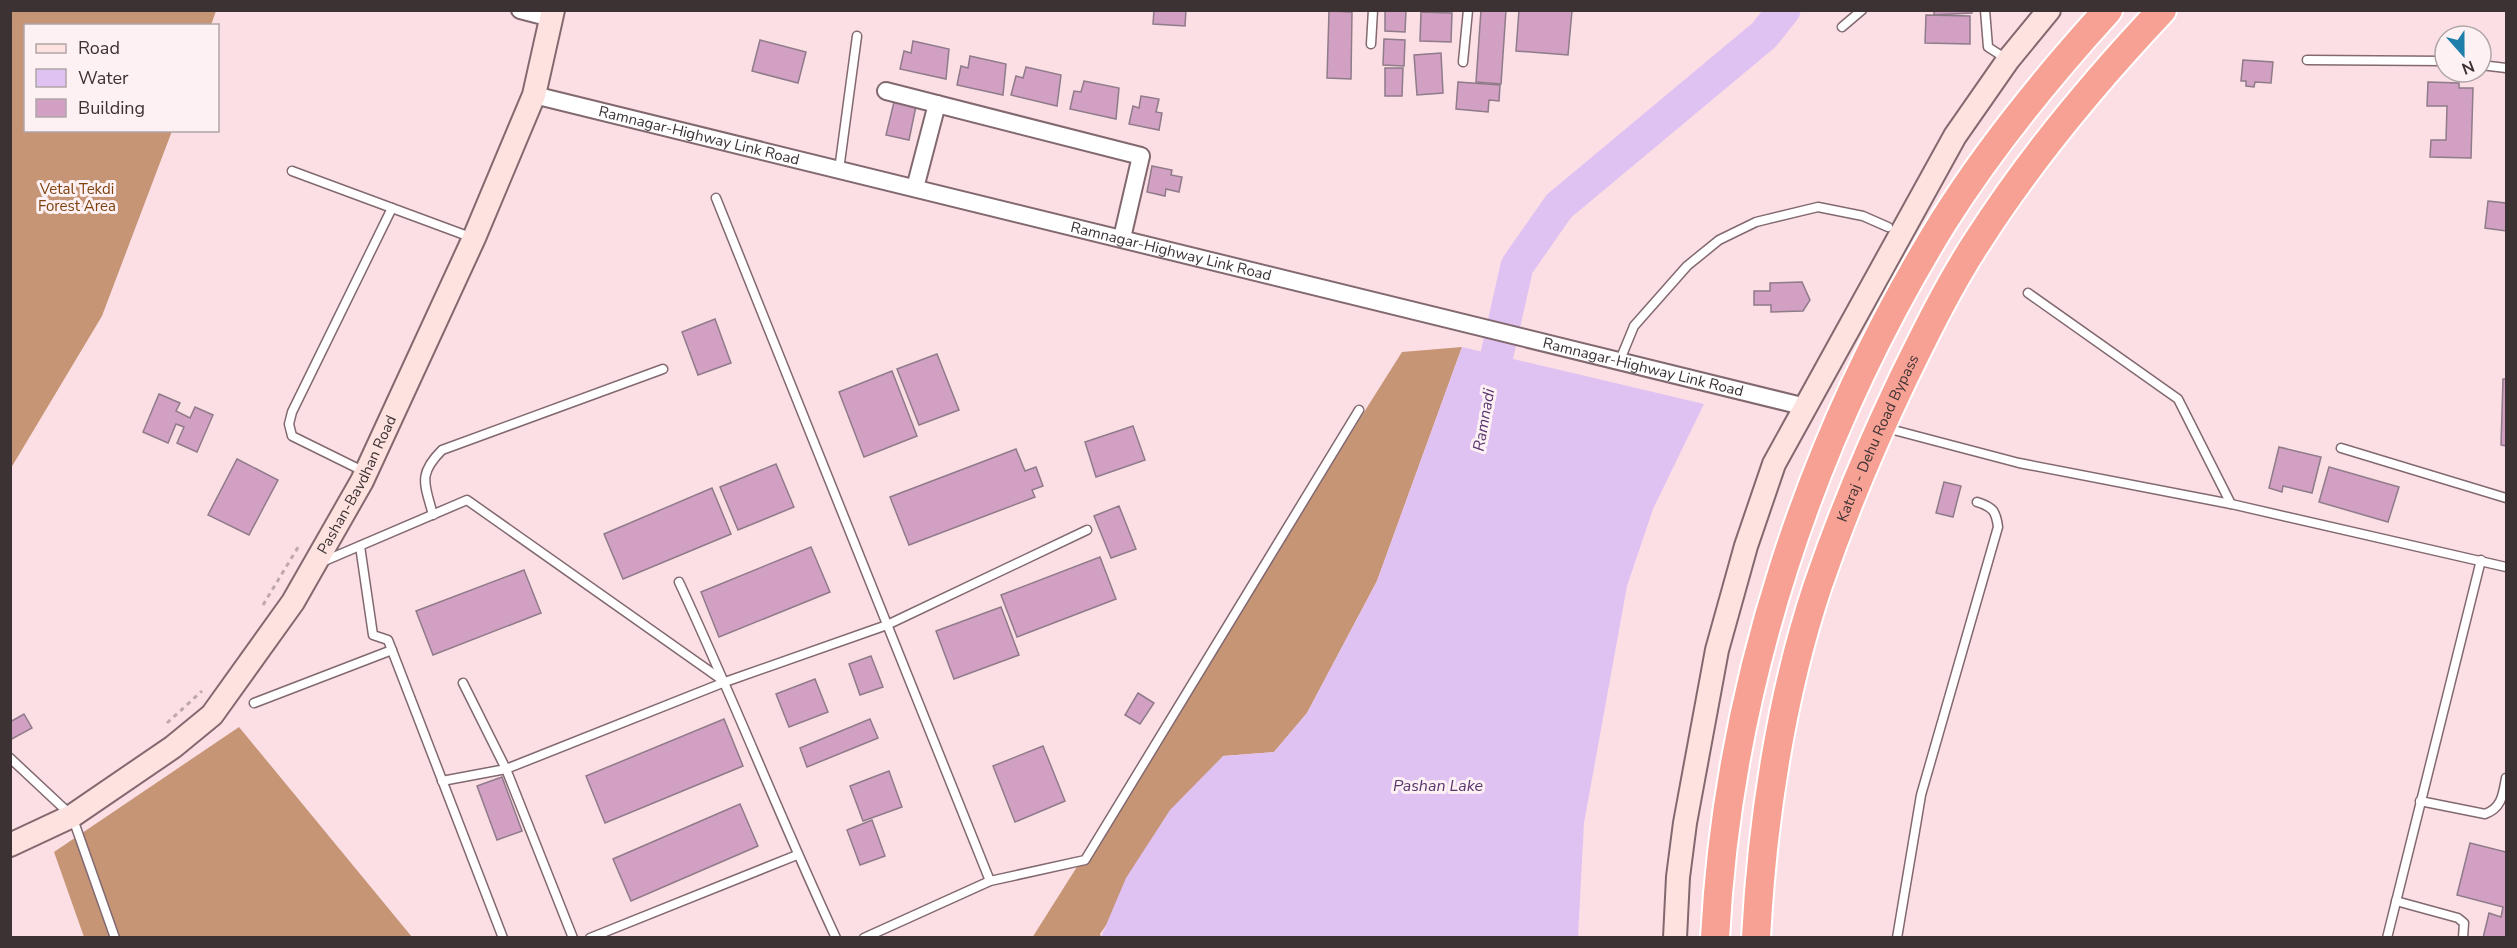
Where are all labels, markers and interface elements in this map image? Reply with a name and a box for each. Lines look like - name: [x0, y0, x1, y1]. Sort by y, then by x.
- legend: [24, 24, 219, 132]
- north arrow: [2433, 24, 2493, 84]
- text: Road: [78, 36, 120, 60]
- text: N: [2458, 55, 2478, 79]
- text: Water: [78, 66, 129, 90]
- text: Building: [78, 96, 145, 120]
- street label: Ramnagar-Highway Link Road: [597, 101, 802, 170]
- park label: Vetal Tekdi Forest Area: [38, 179, 116, 216]
- street label: Ramnagar-Highway Link Road: [1069, 217, 1274, 286]
- street label: Ramnagar-Highway Link Road: [1541, 333, 1746, 401]
- street label: Katraj - Dehu Road Bypass: [1832, 351, 1924, 525]
- water label: Ramnadi: [1468, 387, 1500, 453]
- street label: Pashan-Bavdhan Road: [312, 412, 401, 558]
- water label: Pashan Lake: [1393, 775, 1484, 797]

